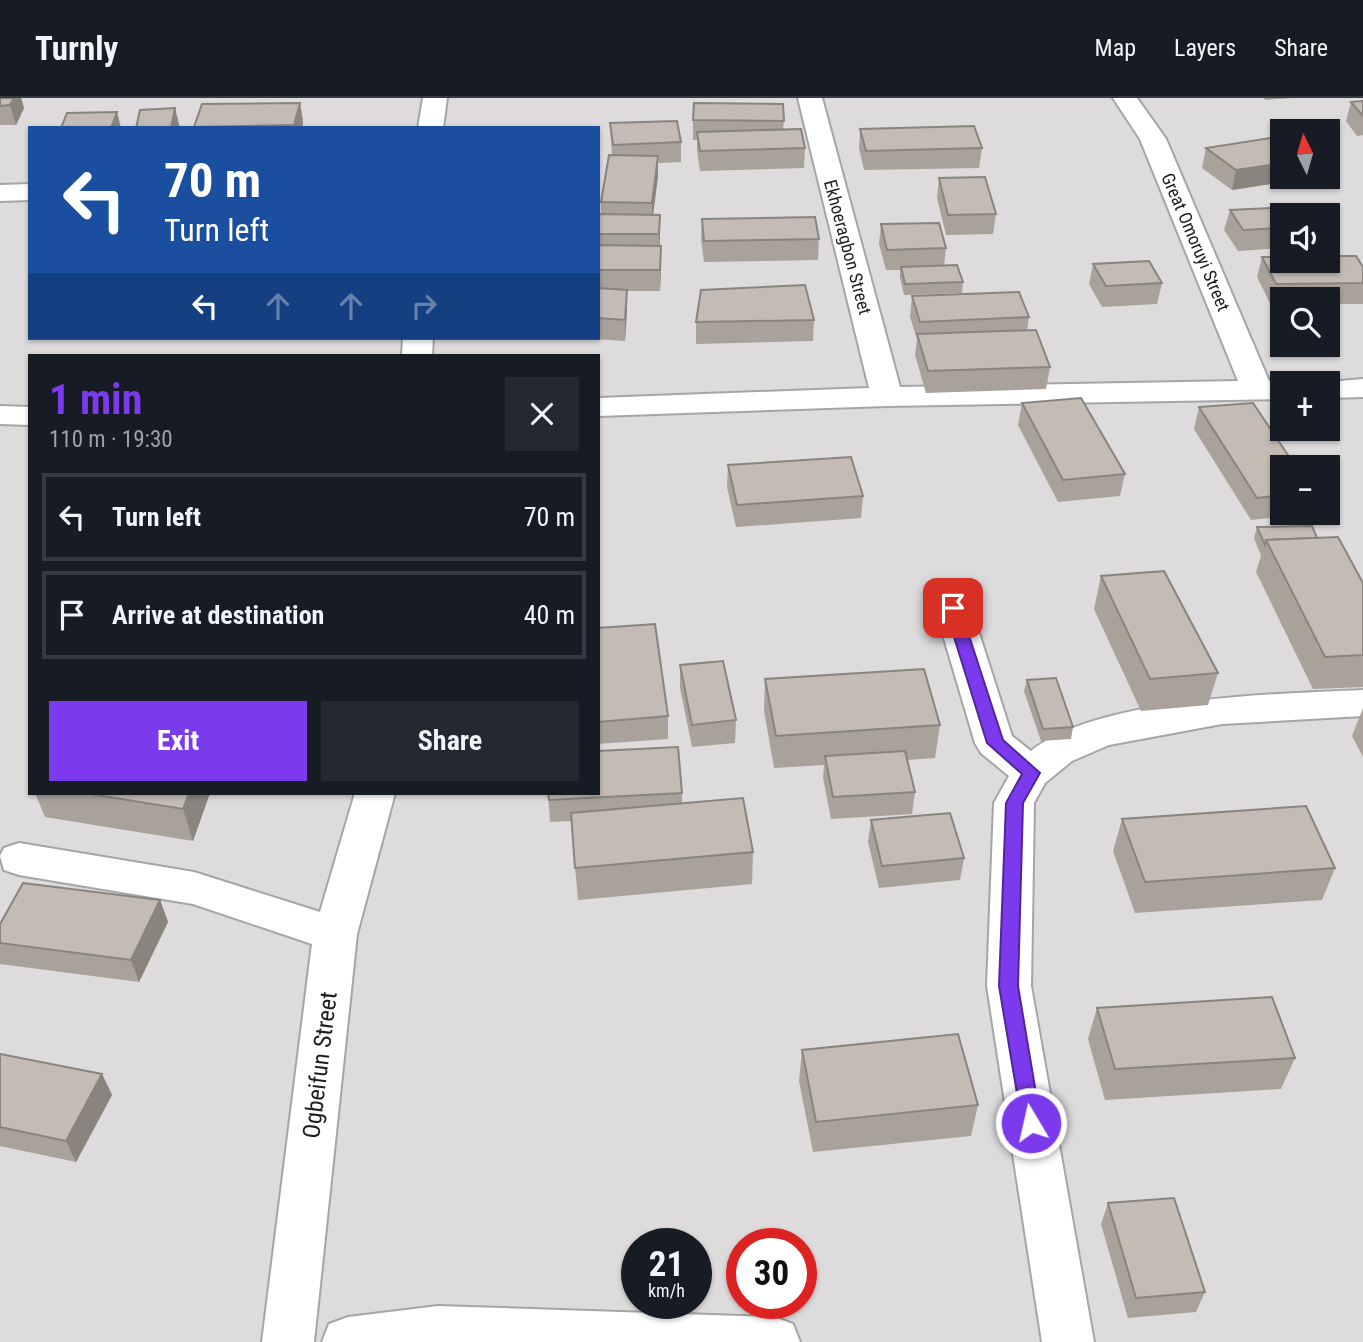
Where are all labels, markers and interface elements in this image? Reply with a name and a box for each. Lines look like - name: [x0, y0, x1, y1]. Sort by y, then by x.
- text: Turnly: [35, 29, 118, 68]
- text: Map: [1095, 34, 1136, 62]
- text: Layers: [1174, 34, 1236, 62]
- text: Share: [1274, 34, 1328, 62]
- north arrow: [1270, 119, 1340, 189]
- map controls: [1270, 119, 1340, 525]
- text: 70 m: [164, 152, 261, 209]
- icon: left: [49, 154, 140, 245]
- street label: Great Omoruyi Street: [1157, 170, 1235, 314]
- street label: Ekhoeragbon Street: [820, 177, 876, 317]
- button: sound: [1270, 203, 1340, 273]
- text: Turn left: [164, 211, 269, 249]
- icon: left: [186, 287, 224, 325]
- icon: ahead: [259, 287, 297, 325]
- icon: ahead: [332, 287, 370, 325]
- icon: right: [405, 287, 443, 325]
- button: search: [1270, 287, 1340, 357]
- button: +: [1270, 371, 1340, 441]
- text: 1 min: [49, 375, 142, 424]
- button: close: [505, 377, 579, 451]
- text: 110 m · 19:30: [49, 426, 173, 453]
- button: −: [1270, 455, 1340, 525]
- icon: left: [53, 498, 91, 536]
- text: Turn left: [112, 502, 201, 532]
- text: 70 m: [524, 502, 575, 532]
- pin: [923, 578, 983, 638]
- icon: arrive: [934, 589, 972, 627]
- icon: arrive: [53, 596, 91, 634]
- text: Arrive at destination: [112, 600, 324, 630]
- text: 40 m: [524, 600, 575, 630]
- button: Exit: [49, 701, 307, 781]
- button: Share: [321, 701, 579, 781]
- street label: Ogbeifun Street: [297, 990, 343, 1140]
- position arrow: [994, 1086, 1068, 1160]
- speed limit sign: 30: [726, 1228, 817, 1319]
- text: 21: [649, 1244, 684, 1285]
- text: km/h: [648, 1280, 685, 1301]

